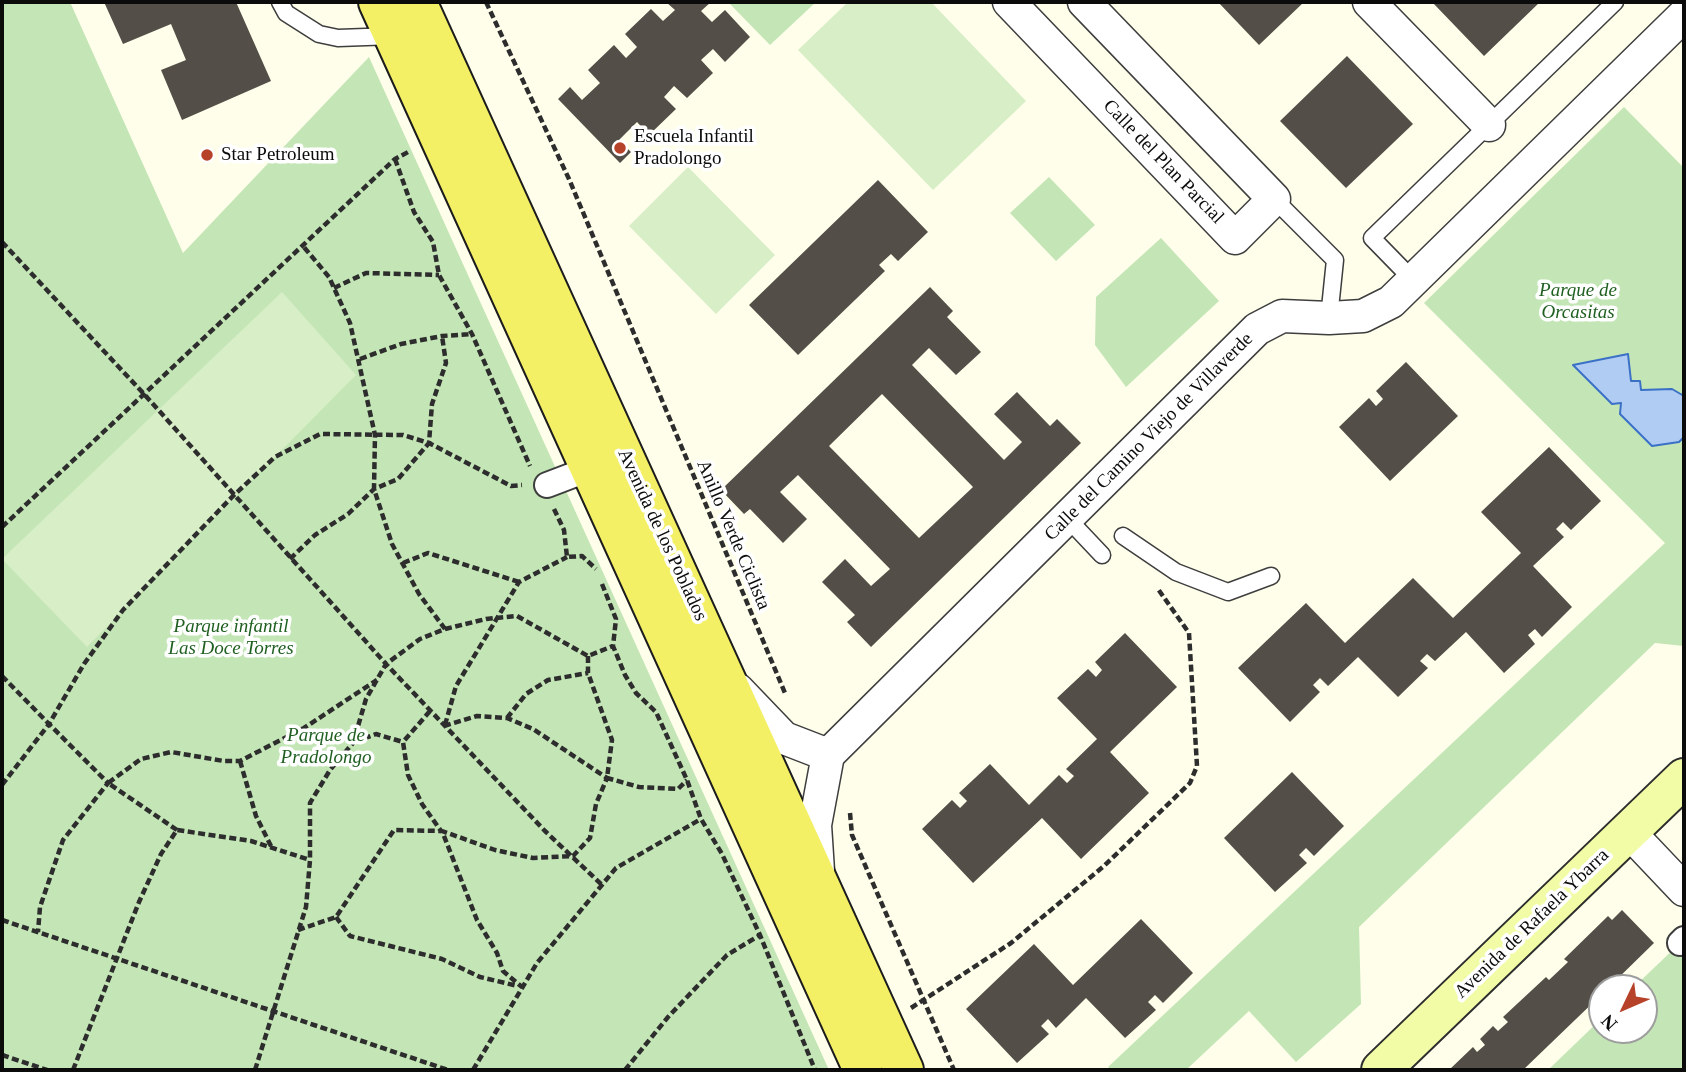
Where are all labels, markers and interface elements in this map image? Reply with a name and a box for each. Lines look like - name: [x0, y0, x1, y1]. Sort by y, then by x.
- street label: Calle del Plan Parcial: [1098, 95, 1228, 229]
- place label: Escuela Infantil Pradolongo: [634, 126, 754, 170]
- marker: Escuela Infantil Pradolongo: [612, 140, 628, 156]
- place label: Star Petroleum: [221, 144, 334, 166]
- marker: Star Petroleum: [199, 147, 215, 163]
- park label: Parque de Orcasitas: [1539, 280, 1617, 324]
- street label: Calle del Camino Viejo de Villaverde: [1040, 328, 1258, 546]
- street label: Avenida de los Poblados: [612, 445, 712, 625]
- street label: Anillo Verde Ciclista: [691, 457, 775, 613]
- park label: Parque infantil Las Doce Torres: [168, 616, 294, 660]
- park label: Parque de Pradolongo: [281, 725, 371, 769]
- street label: Avenida de Rafaela Ybarra: [1450, 844, 1614, 1004]
- north arrow: [1588, 974, 1658, 1044]
- text: N: [1597, 1010, 1621, 1035]

